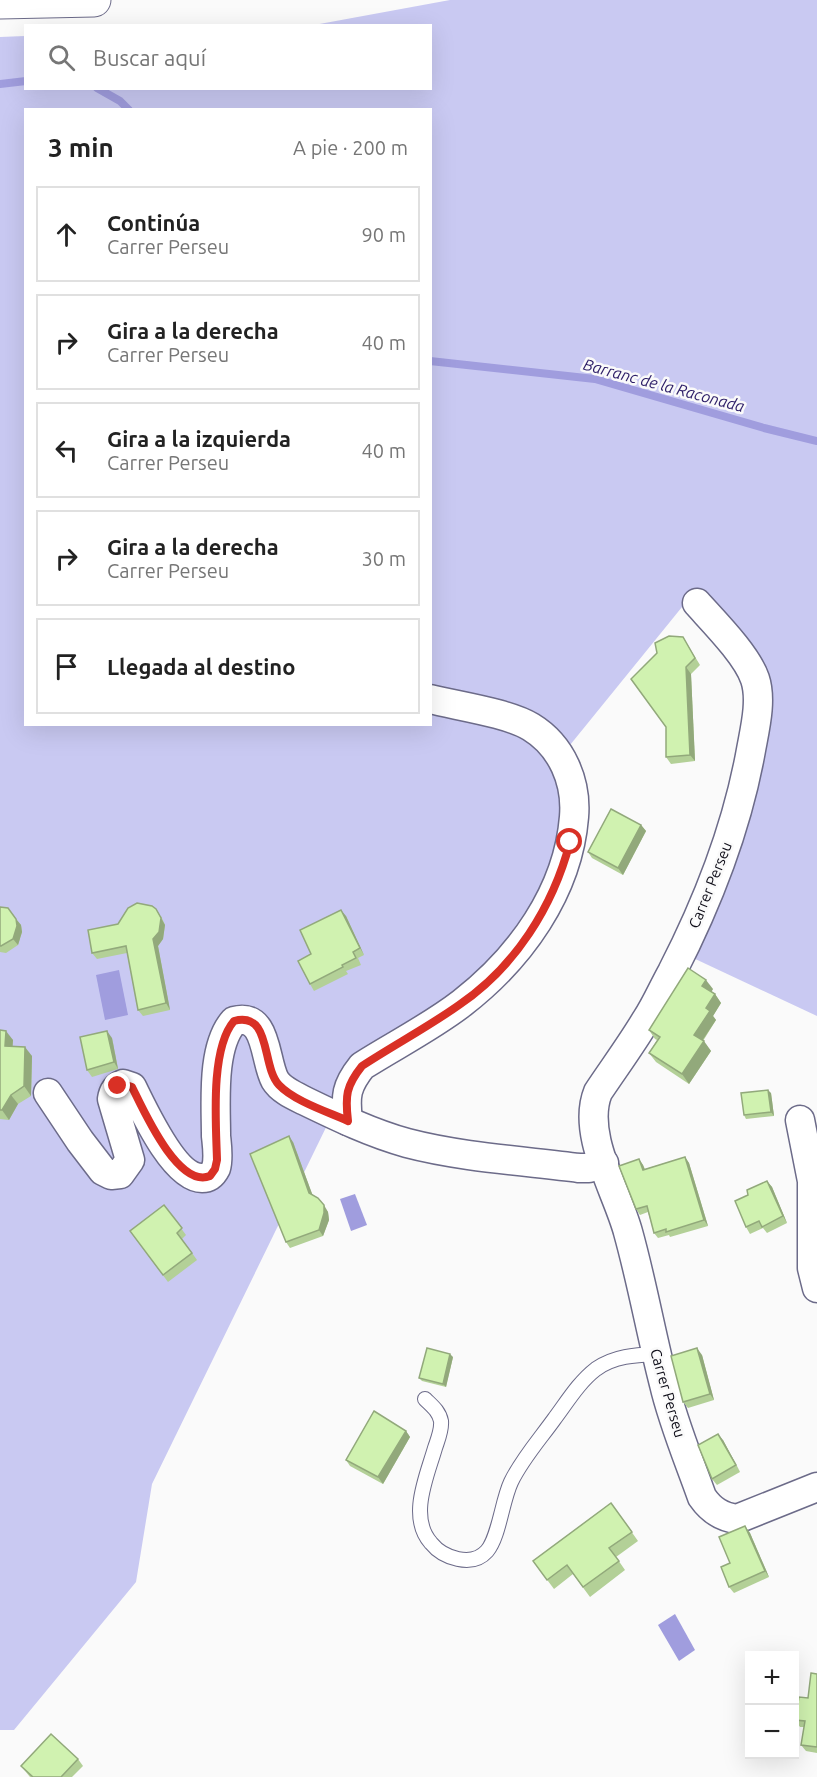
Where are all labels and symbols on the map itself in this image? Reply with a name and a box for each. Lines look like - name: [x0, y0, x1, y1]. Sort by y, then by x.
- water label: Barranc de la Raconada: [581, 355, 747, 415]
- route start: [556, 828, 582, 854]
- street label: Carrer Perseu: [685, 839, 735, 931]
- route end: [104, 1072, 130, 1098]
- street label: Carrer Perseu: [647, 1347, 689, 1439]

